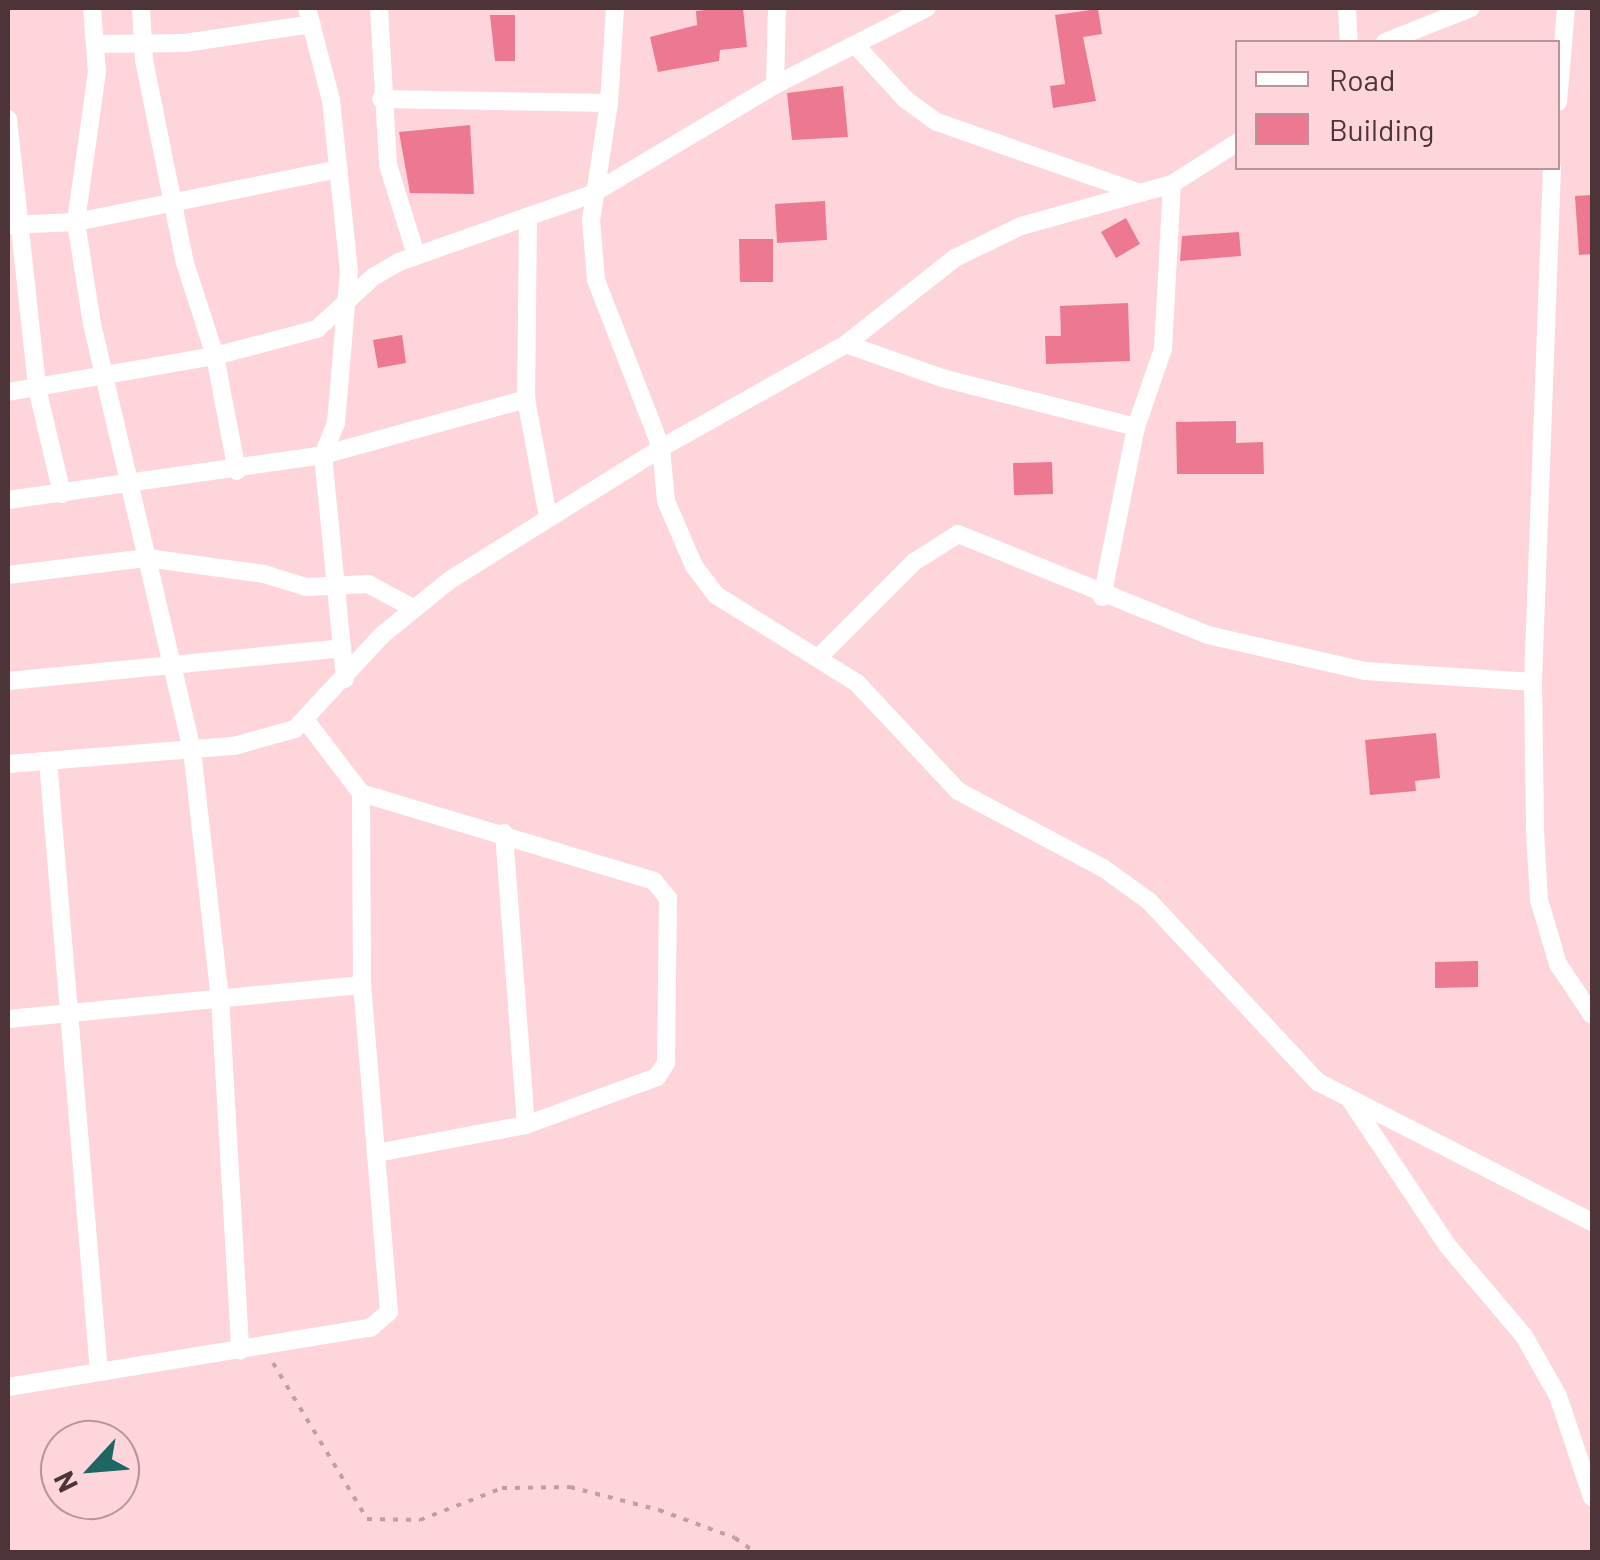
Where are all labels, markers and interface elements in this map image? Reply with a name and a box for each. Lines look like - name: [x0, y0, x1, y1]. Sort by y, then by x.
- legend: [1235, 40, 1560, 170]
- text: Road: [1329, 61, 1395, 97]
- text: Building: [1329, 111, 1434, 147]
- north arrow: [40, 1420, 140, 1520]
- text: N: [45, 1466, 84, 1498]

